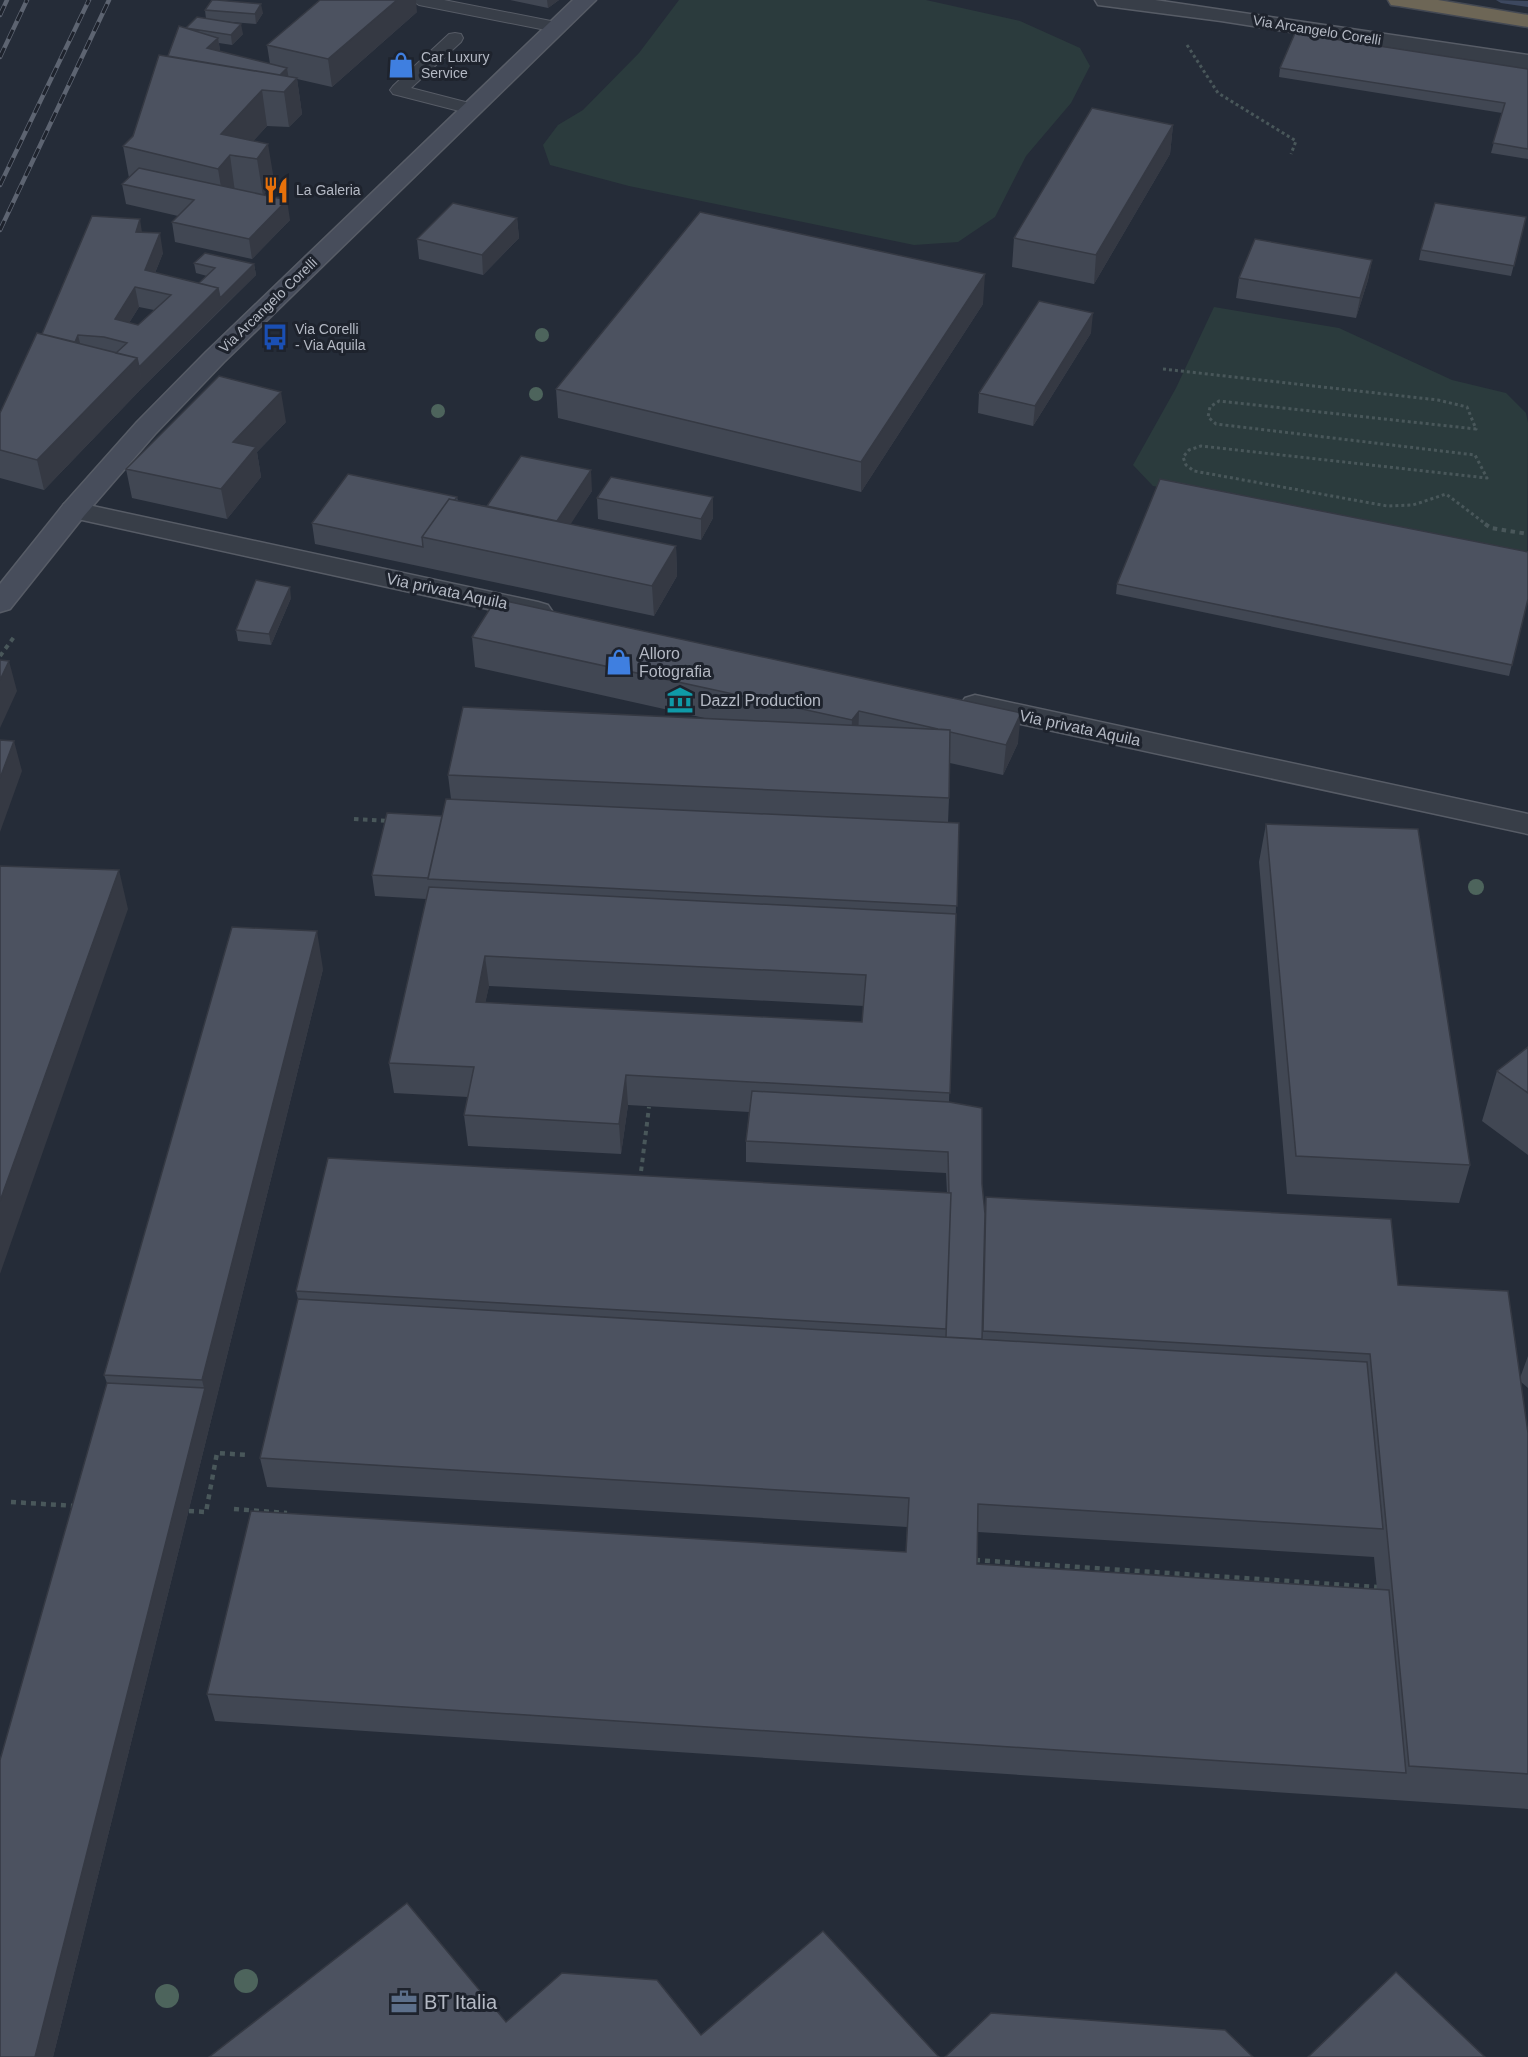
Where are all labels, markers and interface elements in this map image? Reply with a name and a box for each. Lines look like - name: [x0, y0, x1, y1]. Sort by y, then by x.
- street label: Via Arcangelo Corelli: [1252, 12, 1382, 48]
- place label: Car Luxury Service: [421, 49, 489, 81]
- shop icon: Car Luxury Service: [386, 50, 416, 80]
- restaurant icon: La Galeria: [261, 175, 291, 205]
- place label: La Galeria: [296, 182, 361, 198]
- street label: Via Arcangelo Corelli: [216, 254, 320, 356]
- place label: Via Corelli - Via Aquila: [295, 321, 366, 353]
- bus stop icon: Via Corelli - Via Aquila: [260, 322, 290, 352]
- street label: Via privata Aquila: [385, 570, 509, 612]
- place label: Alloro Fotografia: [639, 645, 711, 680]
- shop icon: Alloro Fotografia: [604, 647, 634, 677]
- museum icon: Dazzl Production: [665, 685, 695, 715]
- place label: Dazzl Production: [700, 692, 821, 709]
- street label: Via privata Aquila: [1018, 707, 1142, 749]
- office icon: BT Italia: [389, 1987, 419, 2017]
- place label: BT Italia: [424, 1991, 498, 2013]

